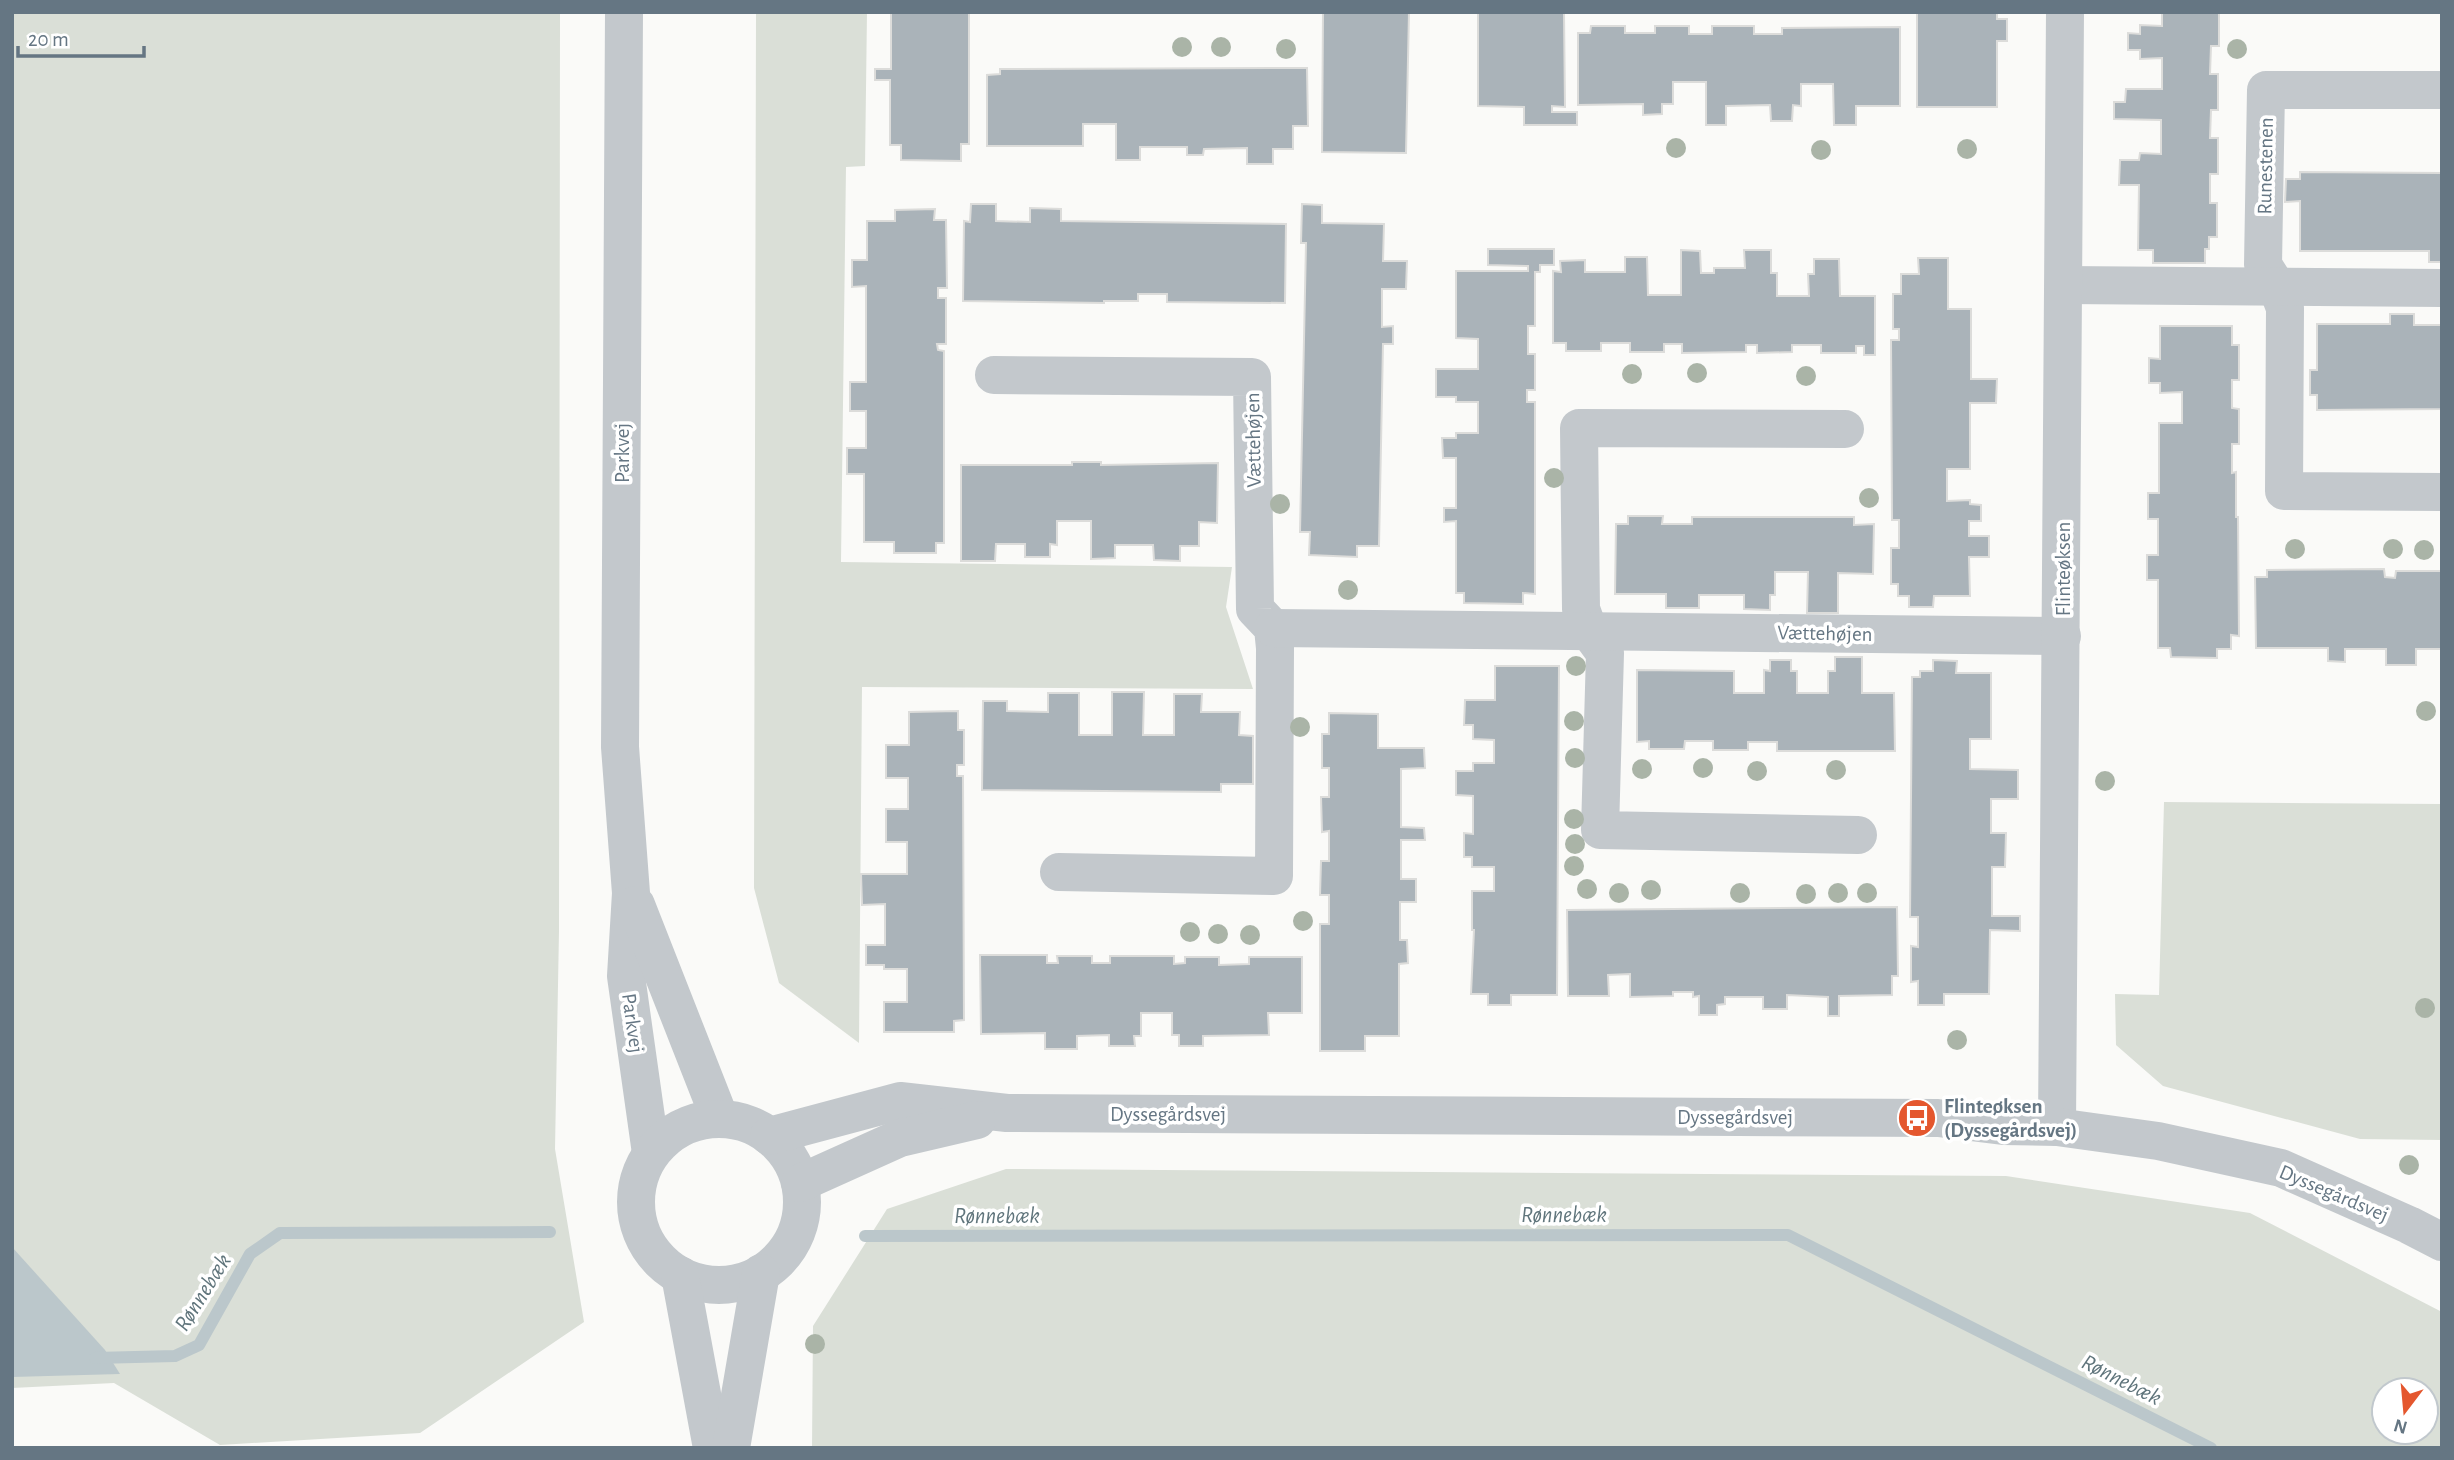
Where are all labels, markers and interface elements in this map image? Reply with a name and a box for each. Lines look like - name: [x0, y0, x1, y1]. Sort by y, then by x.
- scale bar: [18, 14, 144, 58]
- text: 20 m: [28, 29, 69, 50]
- street label: Runestenen: [2254, 117, 2277, 215]
- street label: Vættehøjen: [1242, 392, 1265, 488]
- street label: Parkvej: [612, 423, 633, 483]
- street label: Flinteøksen: [2053, 522, 2074, 616]
- street label: Vættehøjen: [1777, 622, 1873, 645]
- street label: Parkvej: [618, 992, 647, 1054]
- place label: Flinteøksen (Dyssegårdsvej): [1944, 1096, 2077, 1141]
- bus stop icon: Flinteøksen (Dyssegårdsvej): [1896, 1097, 1938, 1139]
- street label: Dyssegårdsvej: [1110, 1104, 1226, 1125]
- street label: Dyssegårdsvej: [1677, 1107, 1793, 1128]
- street label: Dyssegårdsvej: [2276, 1161, 2391, 1226]
- water label: Rønnebæk: [1521, 1204, 1607, 1227]
- water label: Rønnebæk: [954, 1205, 1040, 1228]
- water label: Rønnebæk: [171, 1250, 236, 1335]
- water label: Rønnebæk: [2078, 1351, 2165, 1410]
- north arrow: [2370, 1376, 2440, 1446]
- text: N: [2392, 1415, 2410, 1437]

